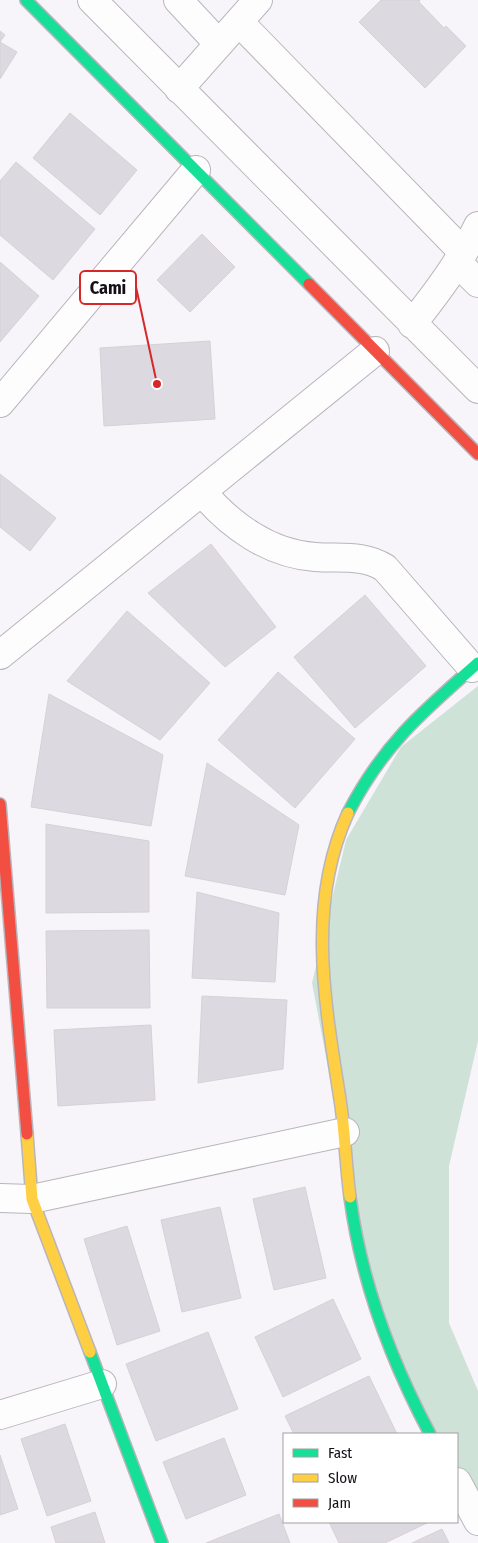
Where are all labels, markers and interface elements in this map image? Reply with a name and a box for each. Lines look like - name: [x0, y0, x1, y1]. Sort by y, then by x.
- callout: Cami: [80, 271, 136, 304]
- text: Cami: [90, 277, 126, 299]
- legend: [283, 1433, 458, 1523]
- text: Fast: [328, 1444, 352, 1462]
- text: Slow: [328, 1469, 357, 1487]
- text: Jam: [328, 1494, 351, 1512]

